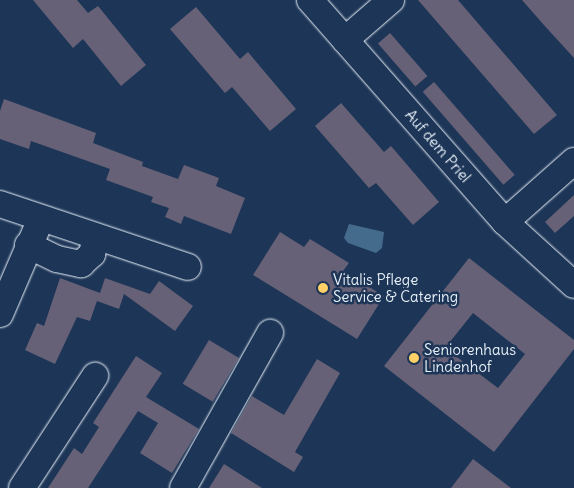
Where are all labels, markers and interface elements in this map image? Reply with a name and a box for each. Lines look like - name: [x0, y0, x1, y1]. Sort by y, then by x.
- street label: Auf dem Priel: [402, 106, 474, 186]
- place label: Vitalis Pflege Service & Catering: [333, 270, 458, 305]
- marker: Vitalis Pflege Service & Catering: [317, 282, 329, 294]
- place label: Seniorenhaus Lindenhof: [424, 340, 516, 375]
- marker: Seniorenhaus Lindenhof: [408, 352, 420, 364]

